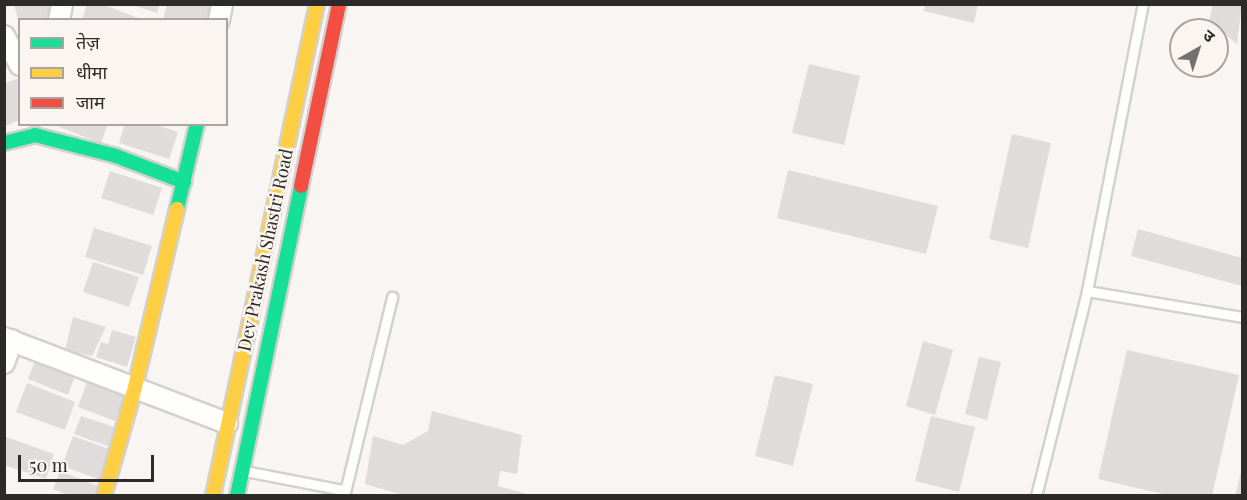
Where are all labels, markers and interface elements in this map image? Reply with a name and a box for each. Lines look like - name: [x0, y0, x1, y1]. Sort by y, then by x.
- legend: [18, 18, 228, 126]
- north arrow: [1169, 18, 1229, 78]
- text: उ: [1199, 24, 1220, 46]
- text: तेज़: [76, 30, 100, 54]
- text: धीमा: [76, 60, 107, 84]
- text: जाम: [76, 90, 105, 114]
- street label: Dev Prakash Shastri Road: [233, 146, 297, 354]
- scale bar: [21, 443, 158, 481]
- text: 50 m: [29, 453, 68, 477]

